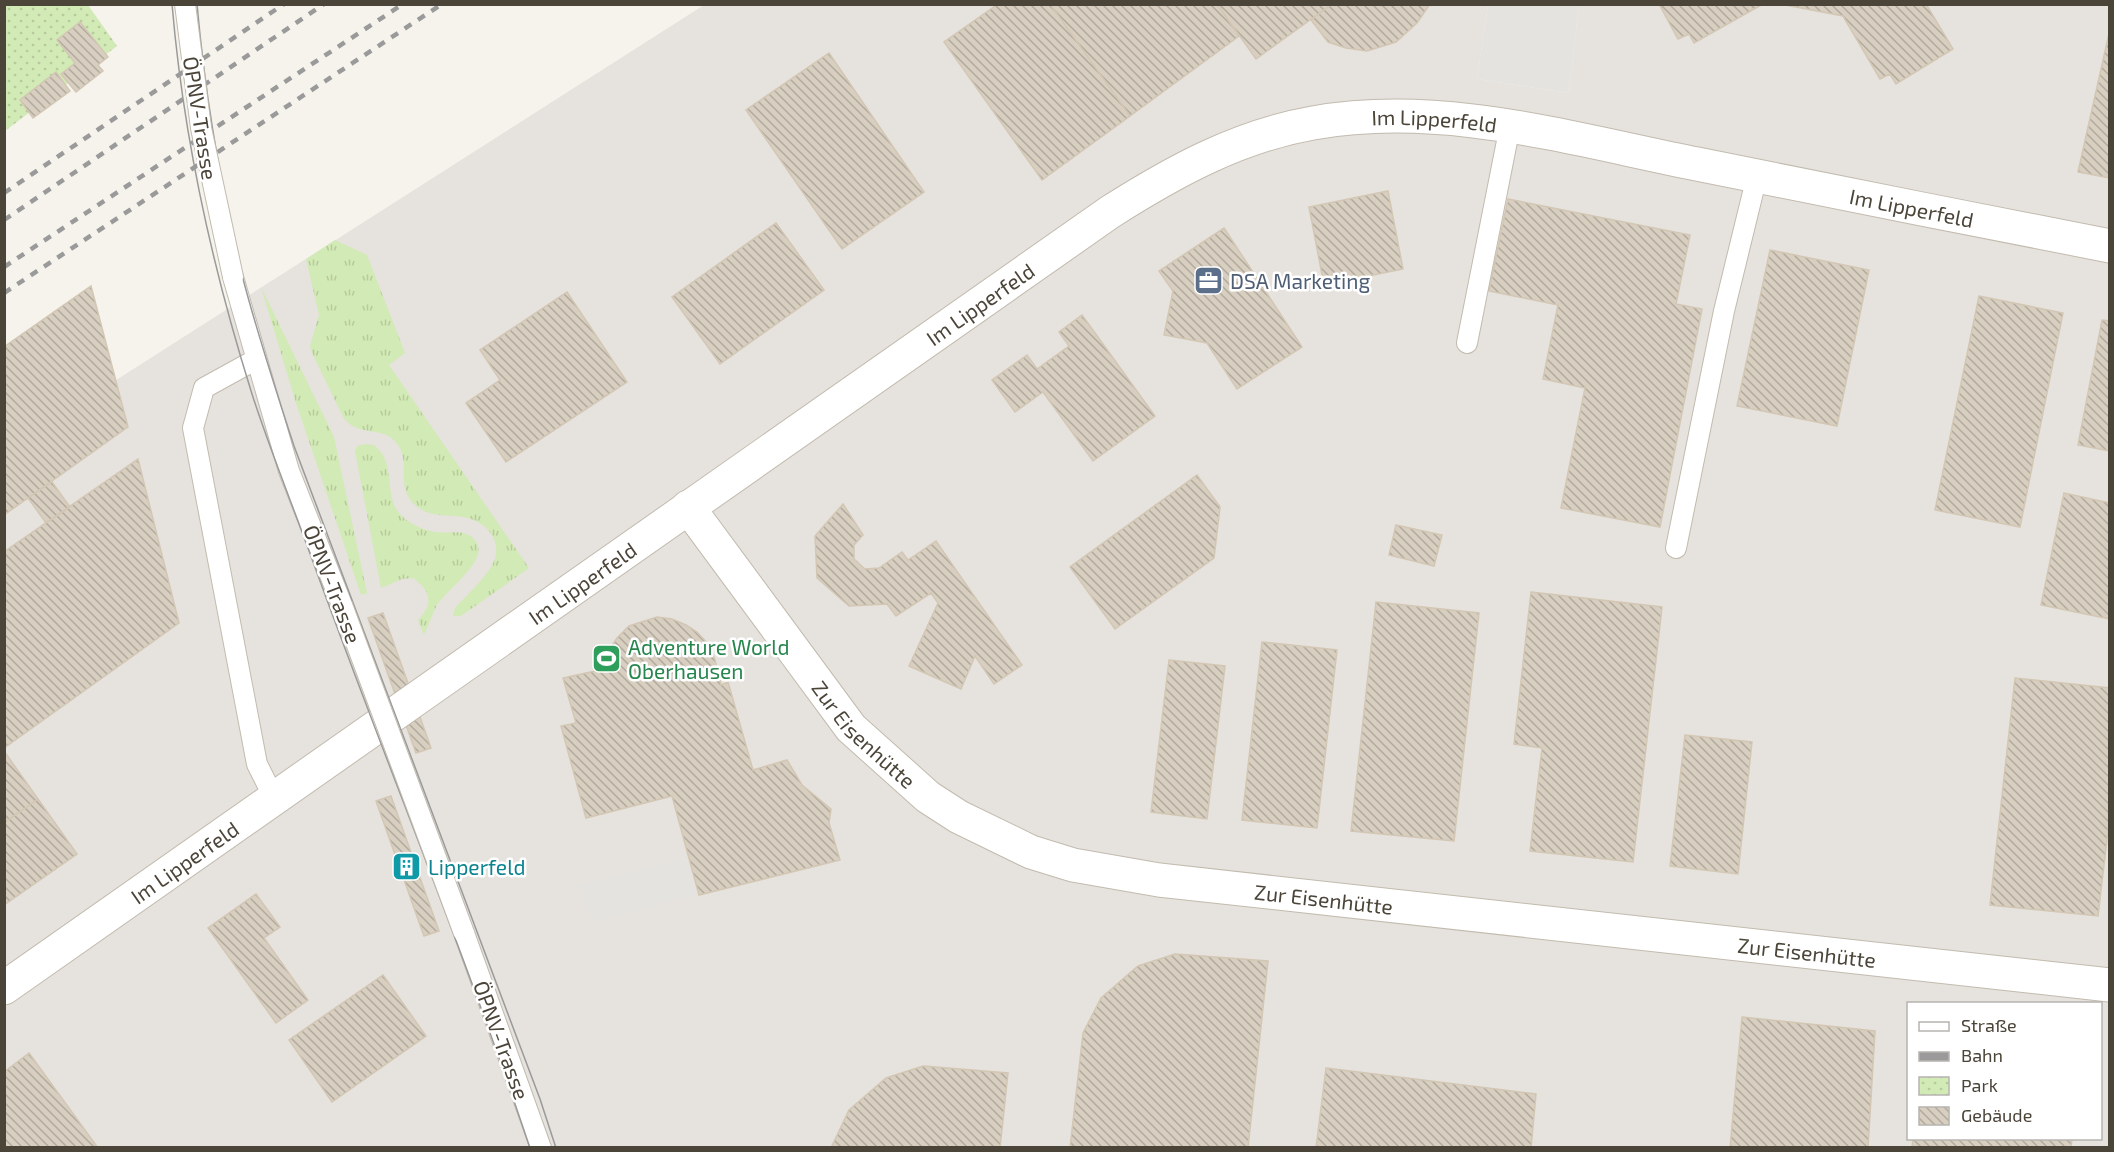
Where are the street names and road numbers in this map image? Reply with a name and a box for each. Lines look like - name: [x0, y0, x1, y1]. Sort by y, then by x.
- street label: ÖPNV-Trasse: [179, 54, 223, 182]
- street label: Im Lipperfeld: [1371, 103, 1499, 136]
- street label: Im Lipperfeld: [1848, 182, 1976, 231]
- street label: Im Lipperfeld: [921, 257, 1039, 350]
- street label: ÖPNV-Trasse: [299, 521, 367, 647]
- street label: Im Lipperfeld: [523, 536, 641, 629]
- street label: Zur Eisenhütte: [808, 675, 921, 793]
- street label: Im Lipperfeld: [125, 815, 243, 908]
- street label: Zur Eisenhütte: [1253, 878, 1394, 918]
- street label: Zur Eisenhütte: [1736, 931, 1877, 972]
- street label: ÖPNV-Trasse: [469, 977, 535, 1103]

